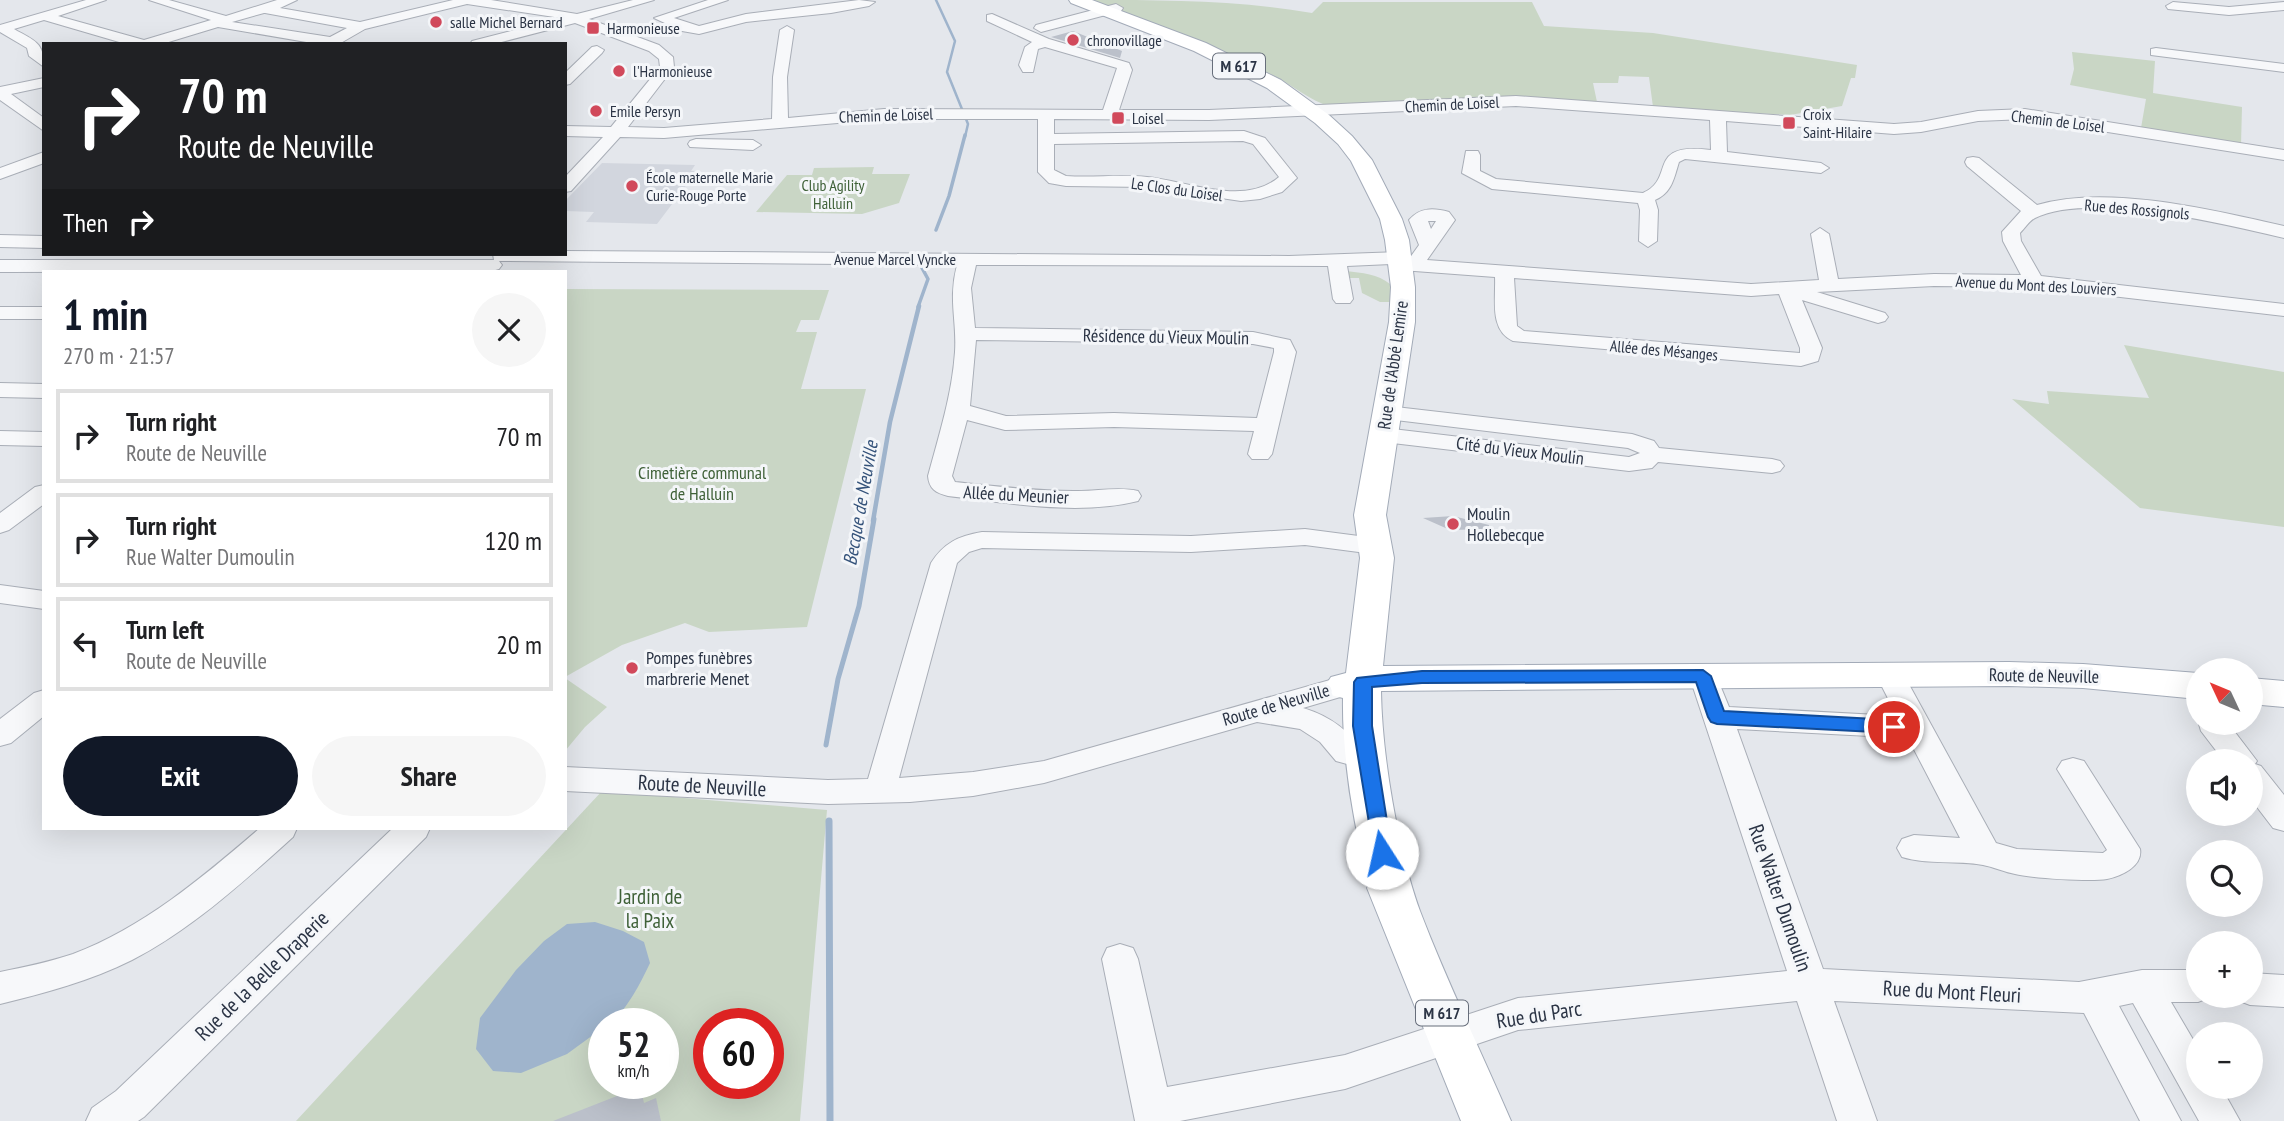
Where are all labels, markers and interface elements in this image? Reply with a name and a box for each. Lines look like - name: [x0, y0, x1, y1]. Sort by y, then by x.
- place label: salle Michel Bernard: [450, 12, 563, 32]
- marker: salle Michel Bernard: [428, 14, 444, 30]
- place label: Harmonieuse: [607, 18, 680, 38]
- marker: Harmonieuse: [585, 20, 601, 36]
- place label: chronovillage: [1087, 30, 1162, 50]
- marker: chronovillage: [1065, 32, 1081, 48]
- road number: M 617: [1213, 54, 1265, 78]
- place label: l'Harmonieuse: [633, 61, 712, 81]
- text: 70 m: [178, 63, 267, 127]
- marker: l'Harmonieuse: [611, 63, 627, 79]
- icon: right: [63, 70, 154, 161]
- street label: Chemin de Loisel: [1404, 92, 1500, 116]
- place label: Emile Persyn: [610, 101, 681, 121]
- marker: Emile Persyn: [588, 103, 604, 119]
- street label: Chemin de Loisel: [839, 103, 934, 127]
- place label: Croix Saint-Hilaire: [1803, 104, 1872, 142]
- street label: Chemin de Loisel: [2010, 105, 2106, 137]
- place label: Loisel: [1132, 108, 1164, 128]
- marker: Loisel: [1110, 110, 1126, 126]
- marker: Croix Saint-Hilaire: [1781, 115, 1797, 131]
- text: Route de Neuville: [178, 125, 374, 167]
- place label: École maternelle Marie Curie-Rouge Porte: [646, 167, 773, 205]
- street label: Le Clos du Loisel: [1130, 173, 1224, 205]
- park label: Club Agility Halluin: [801, 175, 865, 213]
- marker: École maternelle Marie Curie-Rouge Porte: [624, 178, 640, 194]
- street label: Rue des Rossignols: [2084, 194, 2190, 224]
- icon: right: [122, 203, 160, 241]
- text: Then: [63, 206, 108, 239]
- street label: Avenue Marcel Vyncke: [834, 249, 956, 269]
- street label: Avenue du Mont des Louviers: [1955, 271, 2117, 299]
- text: 1 min: [63, 287, 148, 342]
- button: close: [472, 293, 546, 367]
- street label: Rue de l'Abbé Lemire: [1372, 299, 1413, 431]
- street label: Résidence du Vieux Moulin: [1083, 324, 1249, 349]
- street label: Allée des Mésanges: [1609, 335, 1719, 365]
- text: 270 m · 21:57: [63, 341, 175, 370]
- text: Turn right: [126, 405, 217, 438]
- icon: right: [67, 417, 105, 455]
- text: 70 m: [496, 420, 542, 453]
- street label: Cité du Vieux Moulin: [1455, 431, 1585, 470]
- text: Route de Neuville: [126, 438, 267, 467]
- water label: Becque de Neuville: [837, 438, 883, 567]
- park label: Cimetière communal de Halluin: [638, 461, 767, 505]
- street label: Allée du Meunier: [963, 480, 1069, 509]
- place label: Moulin Hollebecque: [1467, 502, 1544, 546]
- text: Turn right: [126, 509, 217, 542]
- marker: Moulin Hollebecque: [1445, 516, 1461, 532]
- icon: right: [67, 521, 105, 559]
- text: 120 m: [484, 524, 542, 557]
- text: Rue Walter Dumoulin: [126, 542, 294, 571]
- text: Turn left: [126, 613, 204, 646]
- icon: left: [67, 625, 105, 663]
- text: 20 m: [496, 628, 542, 661]
- text: Route de Neuville: [126, 646, 267, 675]
- place label: Pompes funèbres marbrerie Menet: [646, 646, 752, 690]
- north arrow: [2186, 658, 2263, 735]
- map controls: [2186, 658, 2263, 1099]
- marker: Pompes funèbres marbrerie Menet: [624, 660, 640, 676]
- street label: Route de Neuville: [1989, 663, 2099, 688]
- street label: Route de Neuville: [1220, 678, 1332, 731]
- pin: [1864, 697, 1924, 757]
- icon: arrive: [1875, 708, 1913, 746]
- button: Exit: [63, 736, 298, 816]
- button: Share: [312, 736, 546, 816]
- button: sound: [2186, 749, 2263, 826]
- street label: Route de Neuville: [637, 769, 767, 802]
- position arrow: [1345, 816, 1419, 890]
- street label: Rue Walter Dumoulin: [1743, 821, 1818, 975]
- button: search: [2186, 840, 2263, 917]
- park label: Jardin de la Paix: [617, 883, 682, 934]
- street label: Rue de la Belle Draperie: [189, 905, 334, 1046]
- button: +: [2186, 931, 2263, 1008]
- street label: Rue du Mont Fleuri: [1882, 974, 2022, 1009]
- street label: Rue du Parc: [1495, 994, 1584, 1035]
- road number: M 617: [1416, 1001, 1468, 1026]
- speed limit sign: 60: [693, 1008, 784, 1099]
- text: 52: [617, 1021, 650, 1067]
- button: −: [2186, 1022, 2263, 1099]
- text: km/h: [618, 1059, 649, 1082]

